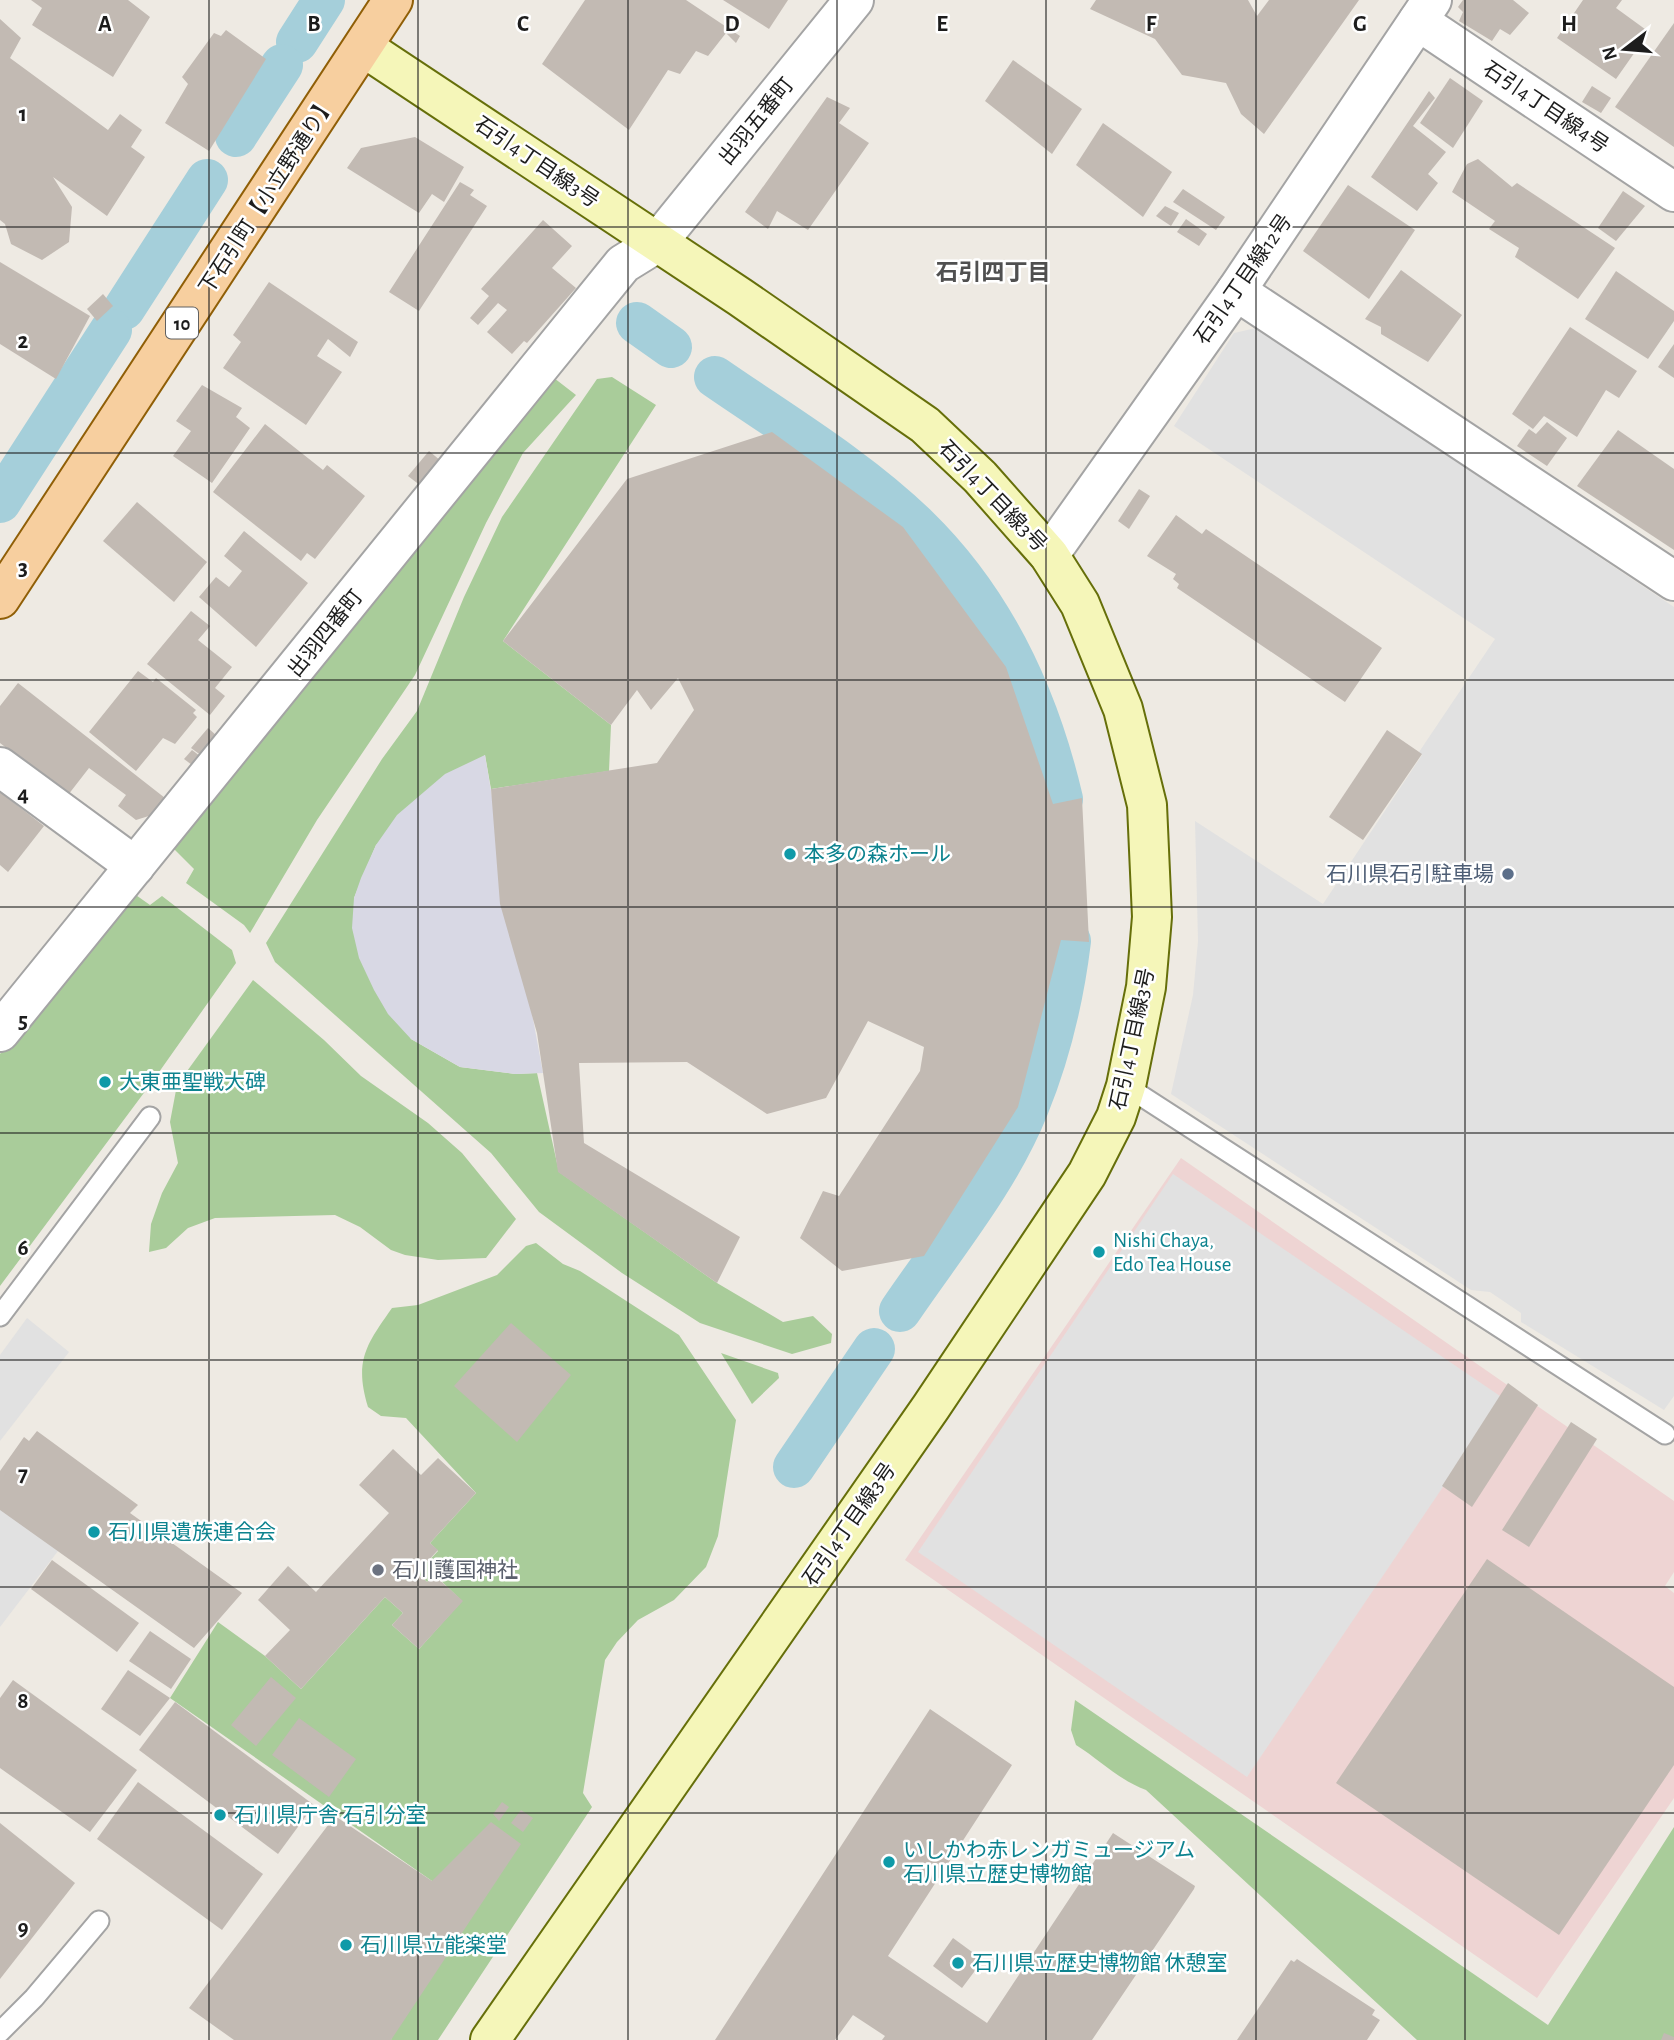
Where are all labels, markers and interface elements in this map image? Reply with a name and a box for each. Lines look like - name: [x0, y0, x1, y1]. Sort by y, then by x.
- text: A: [98, 13, 112, 36]
- text: B: [307, 13, 321, 36]
- text: C: [517, 13, 529, 36]
- text: D: [724, 13, 740, 36]
- text: E: [936, 13, 948, 36]
- text: F: [1146, 13, 1157, 36]
- text: G: [1353, 13, 1367, 36]
- text: H: [1561, 13, 1577, 36]
- north arrow: [1590, 14, 1660, 84]
- text: N: [1599, 44, 1621, 62]
- street label: 石引4丁目線4号: [1479, 57, 1613, 157]
- street label: 出羽五番町: [714, 73, 798, 169]
- street label: 下石引町【小立野通り】: [195, 92, 339, 298]
- text: 1: [19, 103, 27, 126]
- street label: 石引4丁目線3号: [471, 112, 603, 212]
- street label: 石引4丁目線12号: [1190, 210, 1296, 348]
- district label: 石引四丁目: [936, 260, 1051, 285]
- road number: 10: [166, 308, 198, 338]
- text: 2: [18, 330, 29, 353]
- street label: 石引4丁目線3号: [935, 436, 1051, 556]
- text: 3: [18, 557, 28, 580]
- street label: 出羽四番町: [283, 585, 367, 681]
- text: 4: [17, 783, 29, 806]
- place label: 本多の森ホール: [804, 843, 951, 865]
- marker: 本多の森ホール: [782, 846, 798, 862]
- place label: 石川県石引駐車場: [1326, 863, 1494, 885]
- marker: 石川県石引駐車場: [1500, 866, 1516, 882]
- street label: 石引4丁目線3号: [1106, 966, 1158, 1112]
- text: 5: [18, 1010, 28, 1033]
- place label: 大東亜聖戦大碑: [119, 1071, 266, 1093]
- marker: 大東亜聖戦大碑: [97, 1074, 113, 1090]
- place label: Nishi Chaya, Edo Tea House: [1113, 1230, 1231, 1275]
- text: 6: [17, 1237, 29, 1260]
- marker: Nishi Chaya, Edo Tea House: [1091, 1244, 1107, 1260]
- street label: 石引4丁目線3号: [798, 1458, 900, 1590]
- text: 7: [18, 1463, 28, 1486]
- place label: 石川県遺族連合会: [108, 1521, 276, 1543]
- marker: 石川県遺族連合会: [86, 1524, 102, 1540]
- place label: 石川護国神社: [392, 1559, 518, 1581]
- marker: 石川護国神社: [370, 1562, 386, 1578]
- text: 8: [17, 1690, 29, 1713]
- place label: 石川県庁舎 石引分室: [234, 1804, 426, 1826]
- marker: 石川県庁舎 石引分室: [212, 1807, 228, 1823]
- place label: いしかわ赤レンガミュージアム 石川県立歴史博物館: [903, 1839, 1195, 1885]
- marker: いしかわ赤レンガミュージアム 石川県立歴史博物館: [881, 1854, 897, 1870]
- text: 9: [17, 1917, 29, 1940]
- place label: 石川県立能楽堂: [360, 1934, 507, 1956]
- marker: 石川県立能楽堂: [338, 1937, 354, 1953]
- place label: 石川県立歴史博物館 休憩室: [972, 1952, 1227, 1974]
- marker: 石川県立歴史博物館 休憩室: [950, 1955, 966, 1971]

